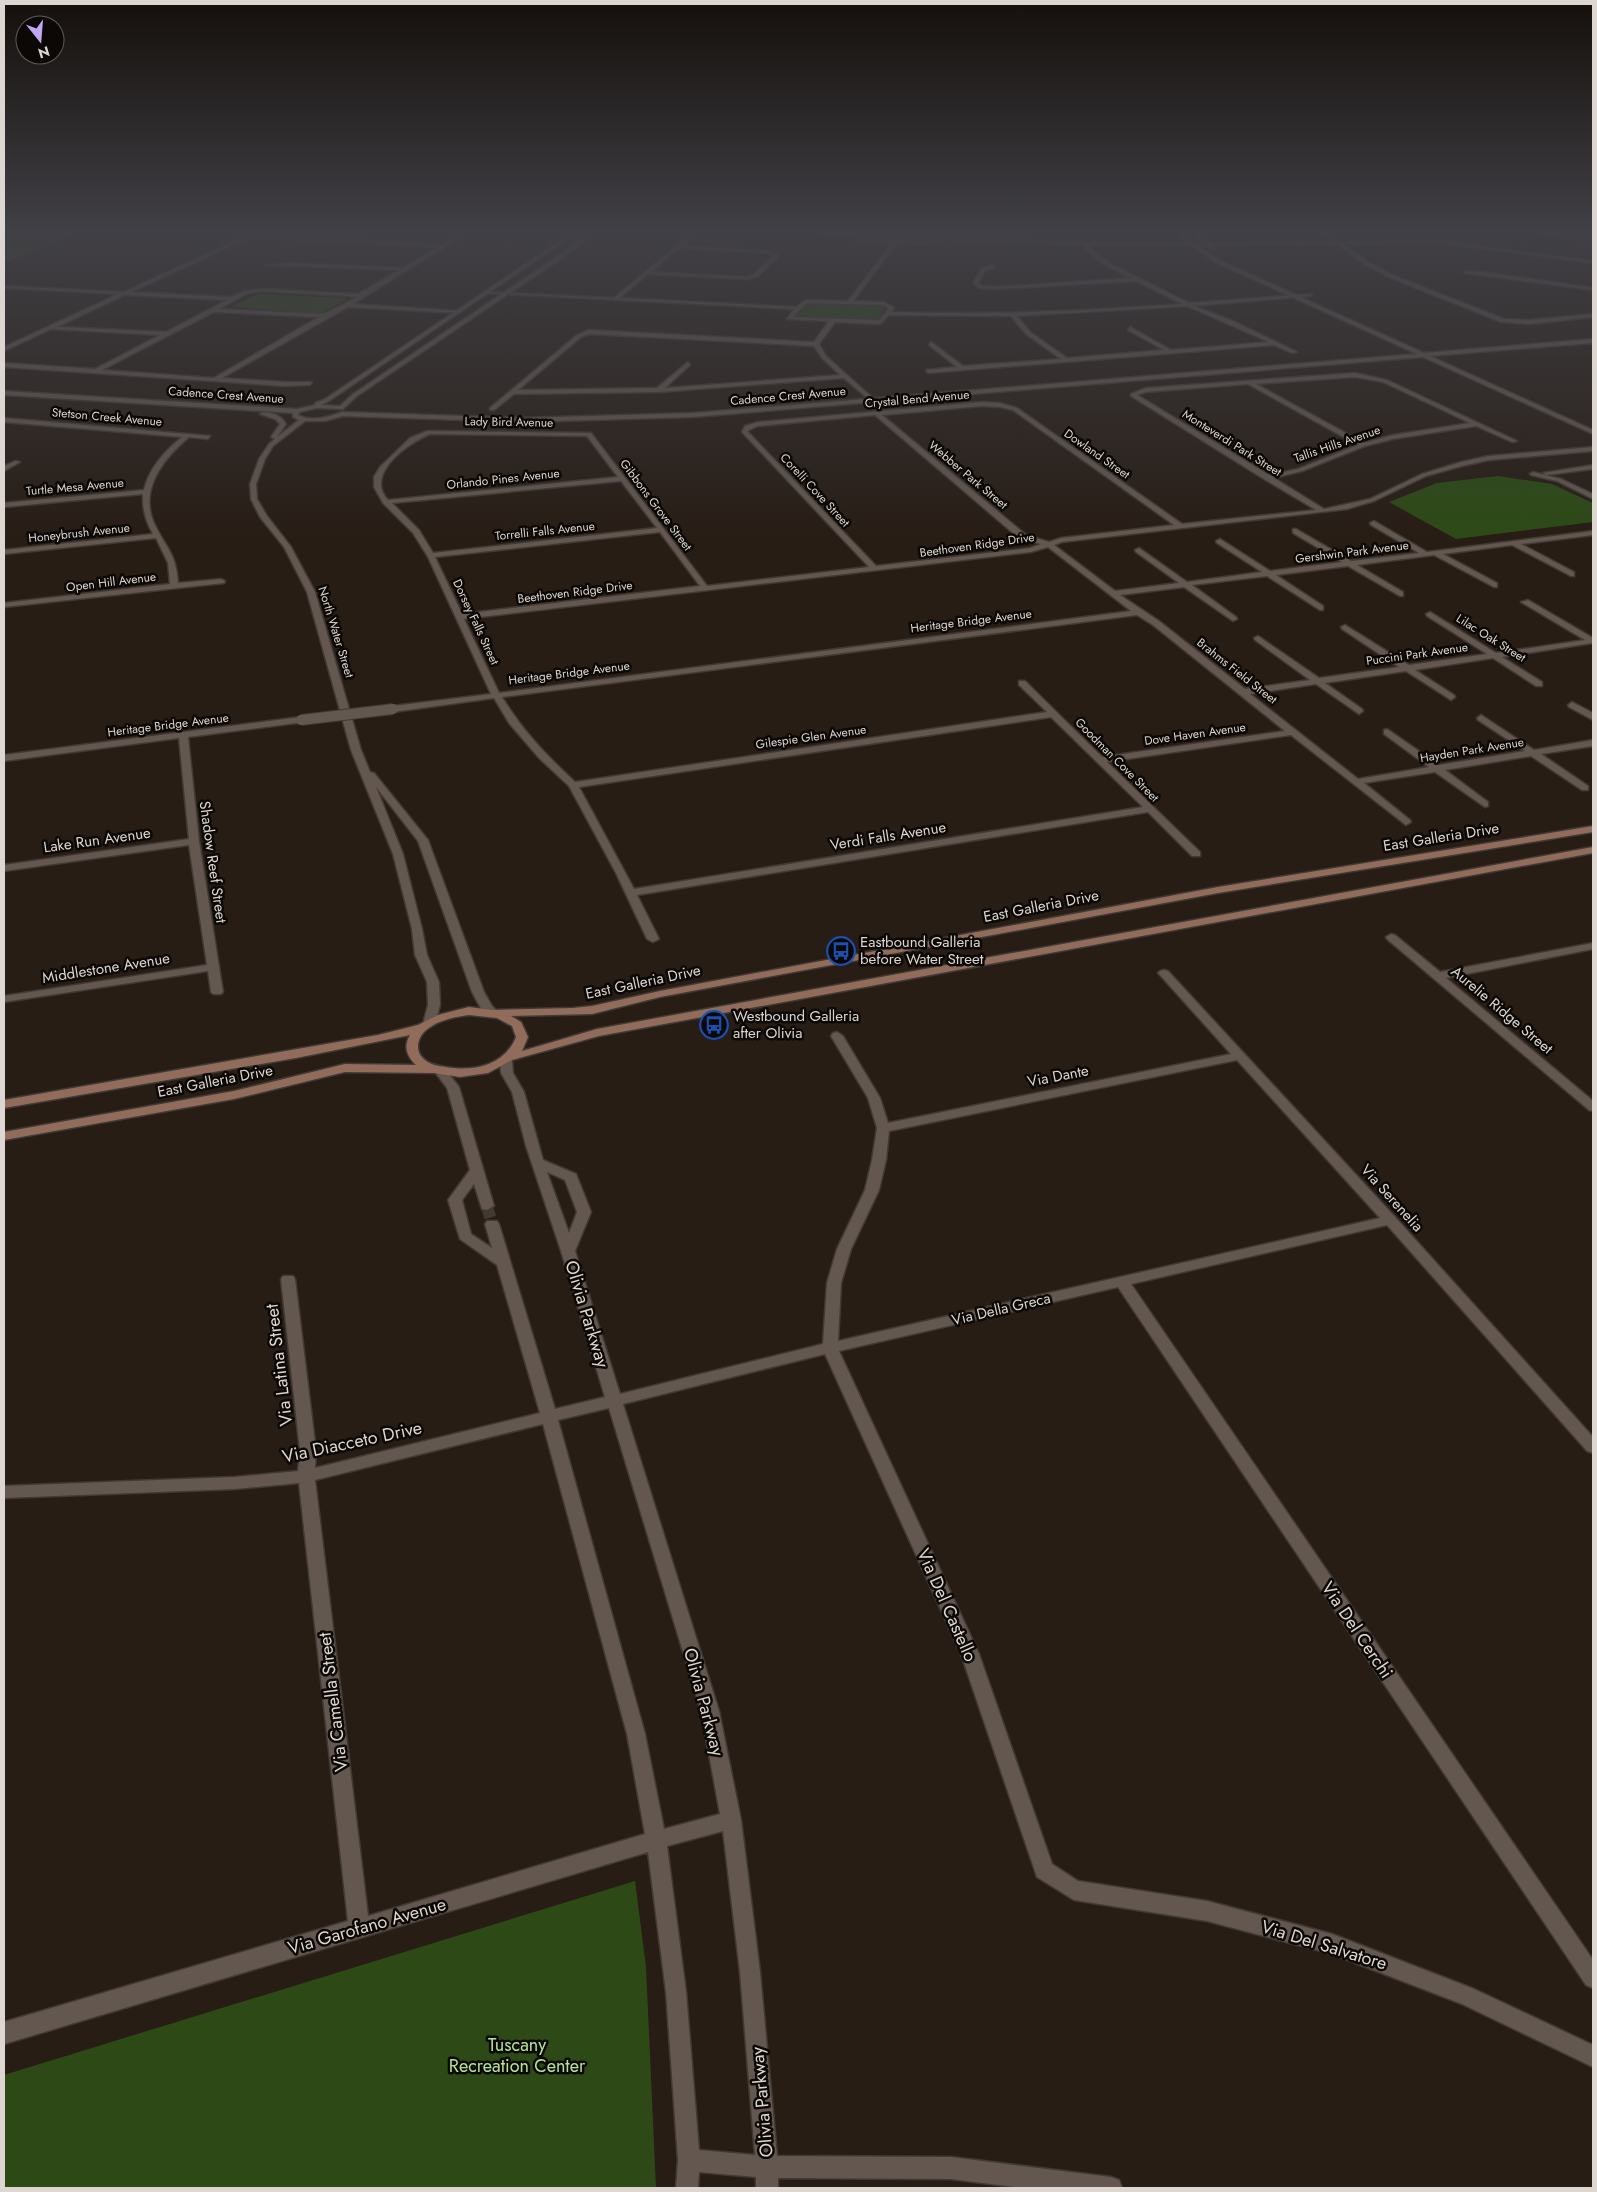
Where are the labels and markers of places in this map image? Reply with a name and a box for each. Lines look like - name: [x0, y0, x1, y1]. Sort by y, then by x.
- place label: Eastbound Galleria before Water Street: [860, 931, 984, 970]
- bus stop icon: Eastbound Galleria before Water Street: [826, 936, 856, 966]
- place label: Westbound Galleria after Olivia: [733, 1005, 859, 1044]
- bus stop icon: Westbound Galleria after Olivia: [699, 1010, 729, 1040]

